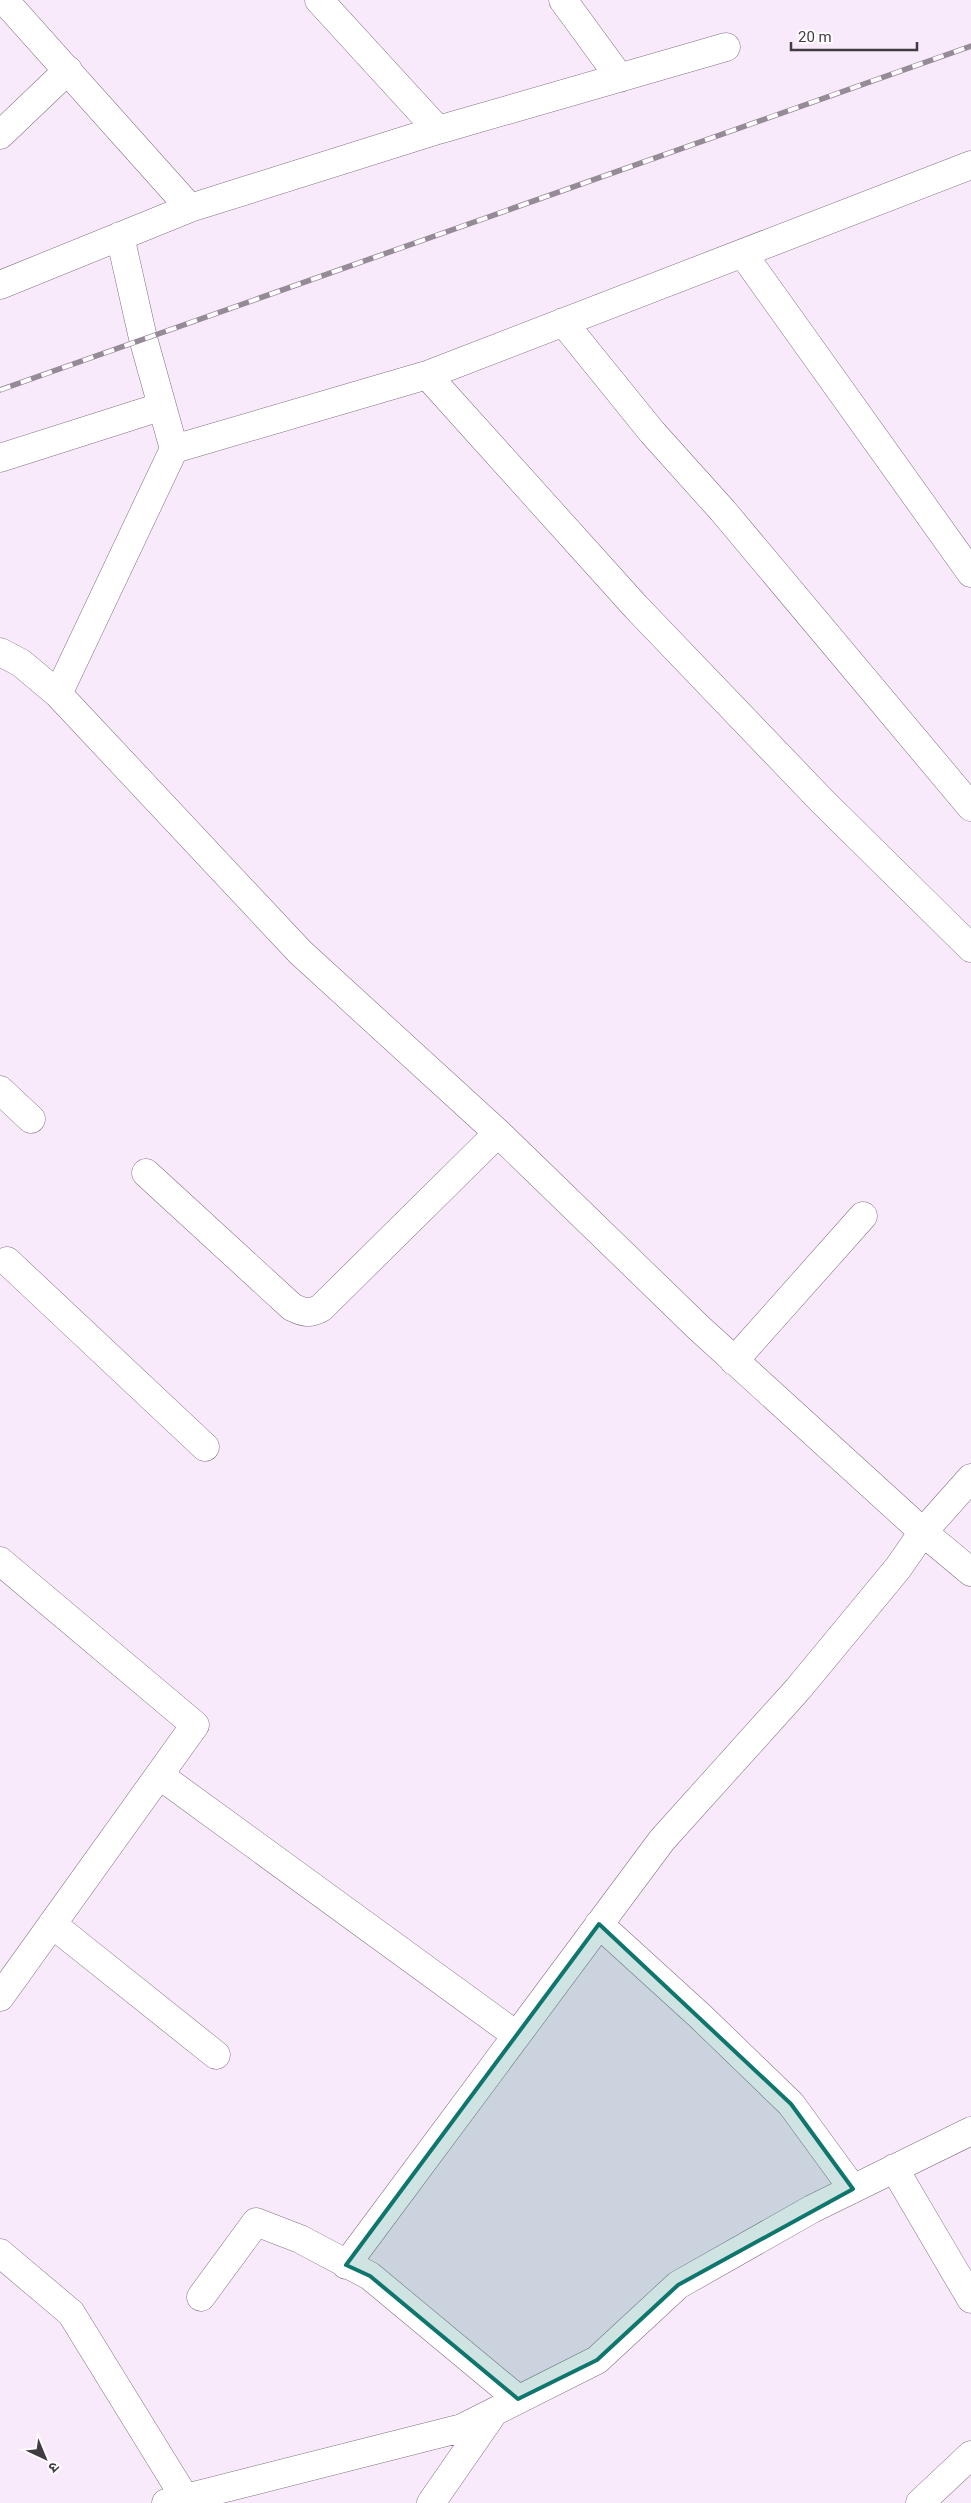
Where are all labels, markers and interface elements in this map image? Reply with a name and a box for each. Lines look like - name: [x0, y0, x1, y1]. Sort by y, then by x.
- scale bar: [791, 20, 917, 52]
- text: 20 m: [798, 28, 832, 46]
- north arrow: [20, 2433, 70, 2483]
- text: उ: [45, 2459, 63, 2477]

